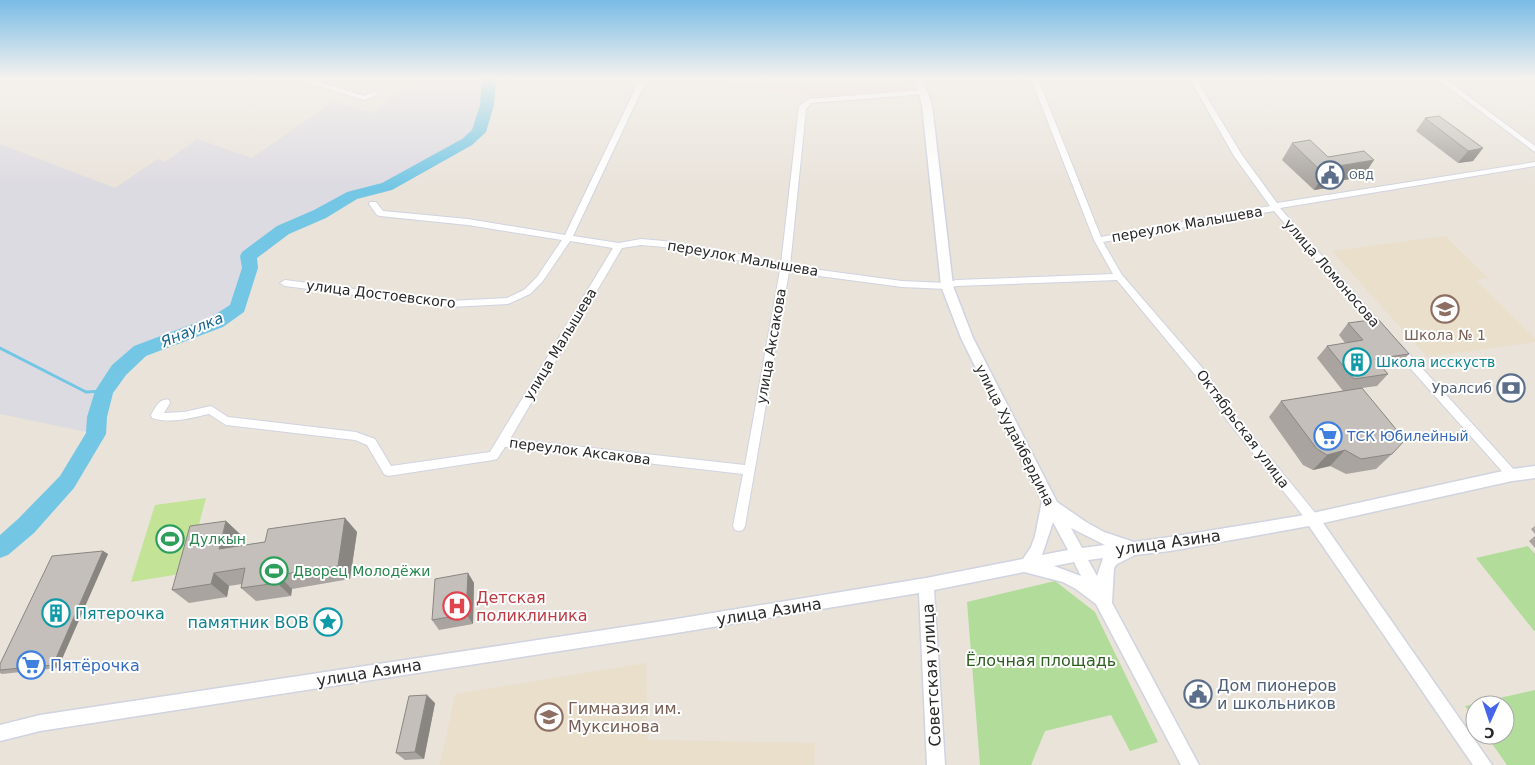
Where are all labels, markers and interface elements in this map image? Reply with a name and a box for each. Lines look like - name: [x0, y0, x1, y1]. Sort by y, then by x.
- public building icon: ОВД: [1315, 160, 1345, 190]
- place label: ОВД: [1349, 169, 1374, 182]
- street label: переулок Малышева: [1110, 203, 1264, 245]
- street label: улица Ломоносова: [1281, 216, 1383, 330]
- street label: переулок Малышева: [666, 237, 820, 279]
- street label: улица Достоевского: [305, 277, 457, 311]
- street label: улица Малышева: [520, 285, 600, 403]
- street label: улица Аксакова: [753, 287, 789, 405]
- school or university icon: Школа № 1: [1430, 294, 1460, 324]
- water label: Янаулка: [157, 309, 226, 352]
- place label: Школа № 1: [1404, 327, 1486, 343]
- building icon: Школа исскуств: [1342, 347, 1372, 377]
- place label: Школа исскуств: [1376, 354, 1495, 370]
- street label: улица Худайбердина: [972, 362, 1058, 508]
- street label: Октябрьская улица: [1193, 367, 1293, 491]
- bank icon: Уралсиб: [1496, 373, 1526, 403]
- place label: Уралсиб: [1432, 380, 1492, 396]
- supermarket icon: ТСК Юбилейный: [1313, 421, 1343, 451]
- place label: ТСК Юбилейный: [1346, 428, 1469, 444]
- street label: переулок Аксакова: [508, 434, 652, 468]
- sports icon: Дулкын: [155, 524, 185, 554]
- street label: улица Азина: [1114, 526, 1222, 559]
- place label: Дулкын: [189, 531, 246, 547]
- sports icon: Дворец Молодёжи: [259, 556, 289, 586]
- place label: Дворец Молодёжи: [293, 563, 430, 579]
- place label: Детская поликлиника: [476, 588, 588, 625]
- hospital icon: Детская поликлиника: [442, 591, 472, 621]
- street label: улица Азина: [715, 594, 823, 629]
- building icon: Пятерочка: [41, 598, 71, 628]
- street label: Советская улица: [918, 603, 945, 747]
- place label: Пятерочка: [75, 604, 165, 623]
- place icon: памятник ВОВ: [313, 607, 343, 637]
- place label: памятник ВОВ: [188, 613, 309, 632]
- supermarket icon: Пятёрочка: [16, 650, 46, 680]
- park label: Ёлочная площадь: [966, 651, 1116, 670]
- street label: улица Азина: [315, 655, 423, 690]
- place label: Пятёрочка: [50, 656, 140, 675]
- place label: Дом пионеров и школьников: [1217, 676, 1337, 713]
- public building icon: Дом пионеров и школьников: [1183, 679, 1213, 709]
- north arrow: [1465, 695, 1515, 745]
- place label: Гимназия им. Муксинова: [568, 699, 682, 736]
- school or university icon: Гимназия им. Муксинова: [534, 702, 564, 732]
- text: С: [1484, 725, 1495, 741]

